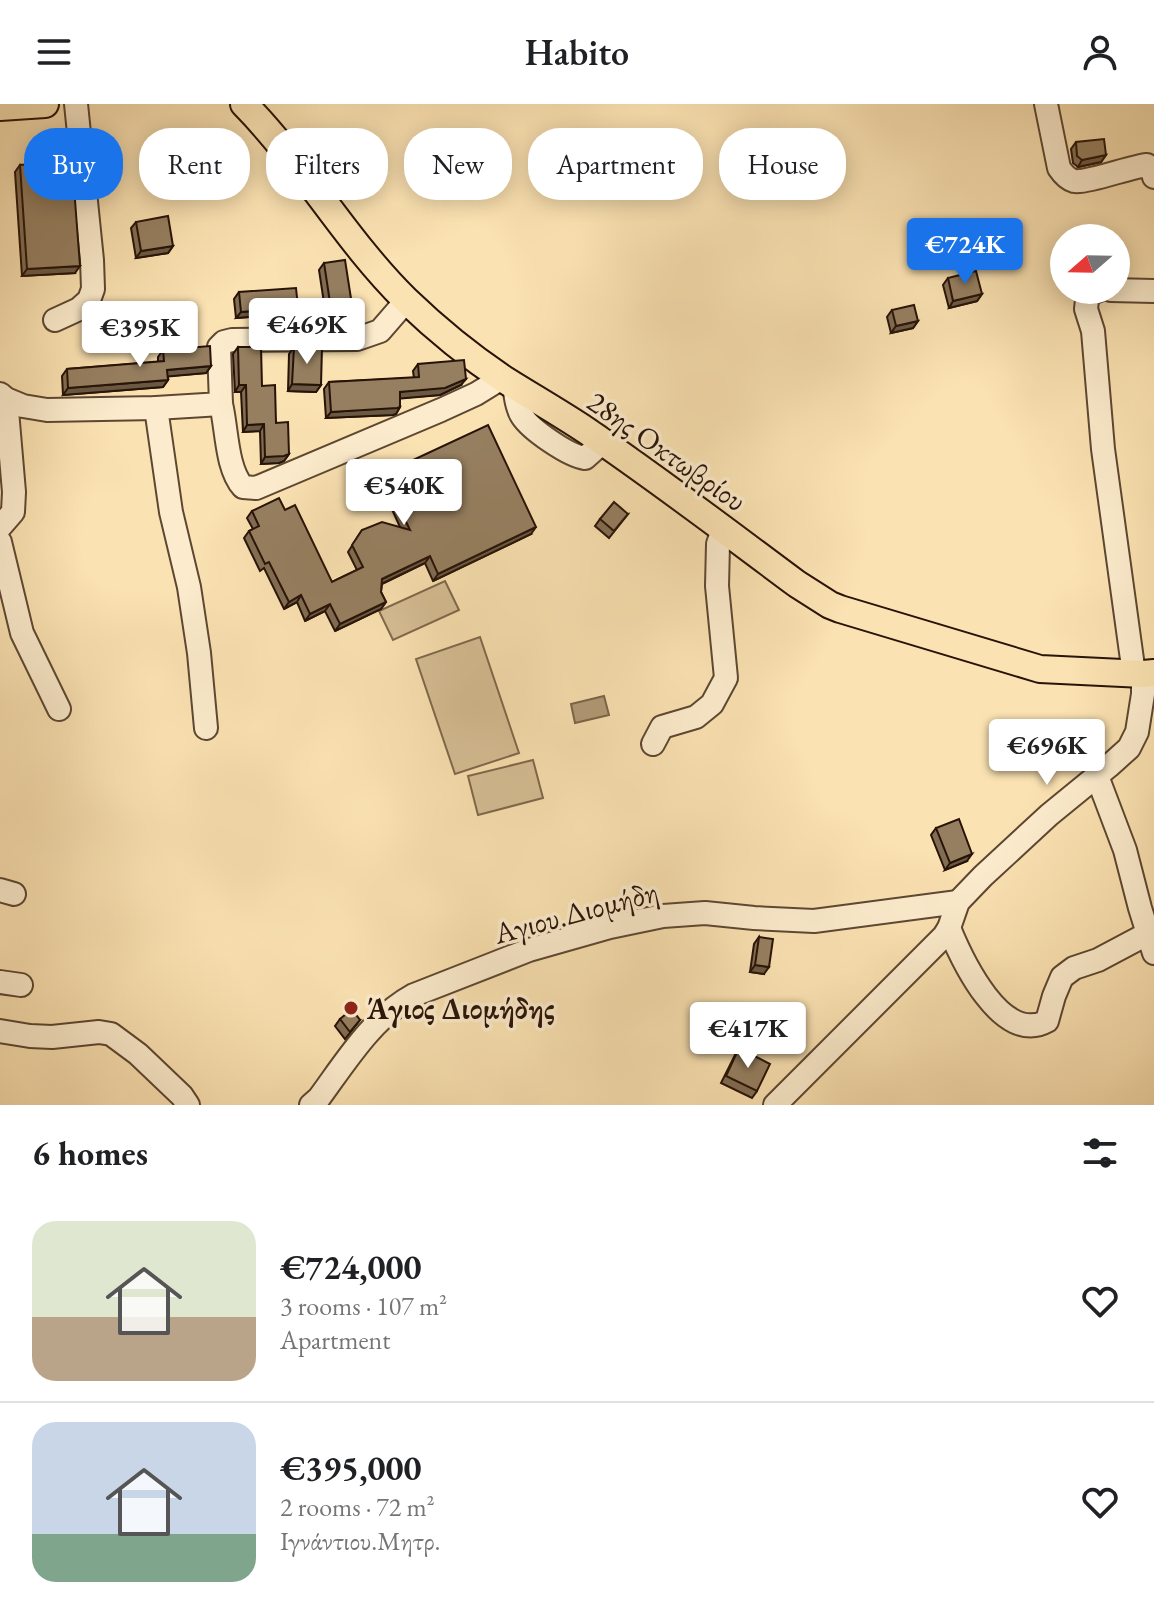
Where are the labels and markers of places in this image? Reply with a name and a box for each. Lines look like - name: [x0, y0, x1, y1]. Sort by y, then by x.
- pin: €724K: [909, 218, 1021, 286]
- pin: €469K: [251, 298, 363, 366]
- pin: €395K: [84, 301, 196, 369]
- pin: €540K: [348, 459, 460, 527]
- pin: €696K: [991, 719, 1103, 787]
- place label: Άγιος Διομήδης: [366, 989, 555, 1028]
- marker: Άγιος Διομήδης: [342, 999, 360, 1017]
- pin: €417K: [692, 1002, 804, 1070]

